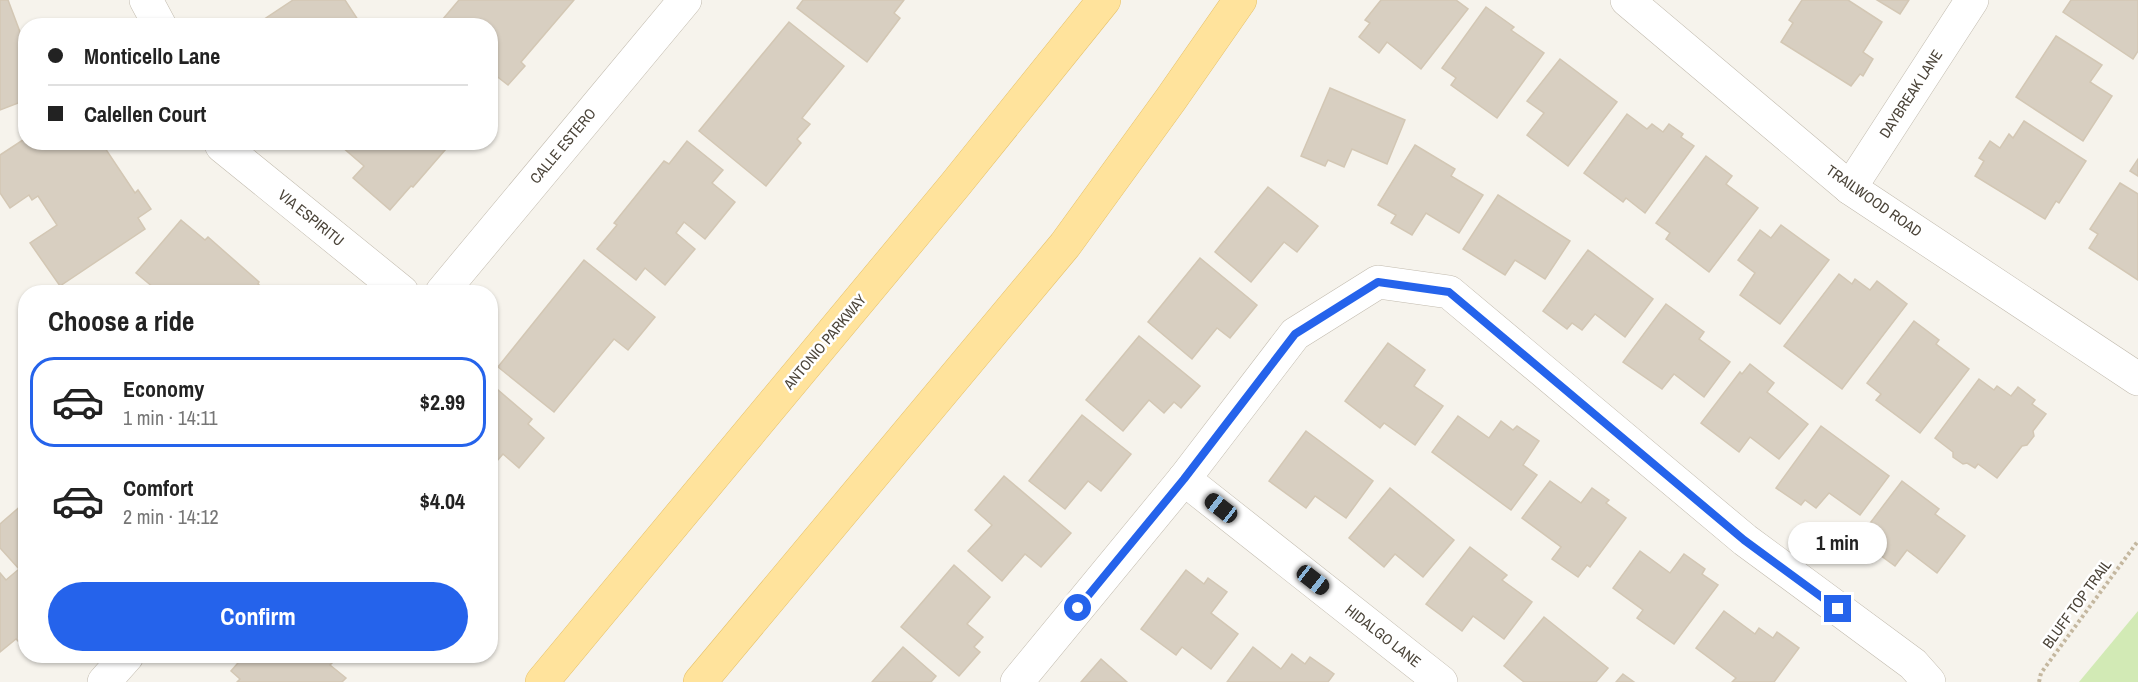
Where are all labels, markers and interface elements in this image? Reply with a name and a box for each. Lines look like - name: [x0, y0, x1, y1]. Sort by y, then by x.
- text: Monticello Lane: [84, 41, 220, 71]
- street label: DAYBREAK LANE: [1874, 45, 1947, 142]
- text: Calellen Court: [84, 99, 206, 129]
- street label: CALLE ESTERO: [525, 103, 601, 188]
- street label: TRAILWOOD ROAD: [1822, 160, 1927, 242]
- street label: VIA ESPIRITU: [274, 184, 349, 251]
- street label: ANTONIO PARKWAY: [778, 289, 871, 395]
- text: Choose a ride: [48, 303, 194, 339]
- text: Economy: [123, 374, 204, 404]
- icon: car: [51, 375, 105, 429]
- text: $2.99: [420, 387, 465, 417]
- text: 1 min · 14:11: [123, 404, 218, 431]
- text: Comfort: [123, 473, 193, 503]
- icon: car: [51, 474, 105, 528]
- text: $4.04: [420, 486, 465, 516]
- car: [1201, 490, 1241, 526]
- text: 2 min · 14:12: [123, 503, 219, 530]
- callout: 1 min: [1788, 522, 1888, 564]
- text: 1 min: [1816, 529, 1859, 556]
- street label: BLUFF TOP TRAIL: [2037, 555, 2116, 652]
- car: [1293, 562, 1333, 598]
- button: Confirm: [48, 582, 468, 651]
- route start: [1064, 594, 1091, 621]
- route end: [1824, 595, 1851, 622]
- street label: HIDALGO LANE: [1341, 599, 1426, 672]

